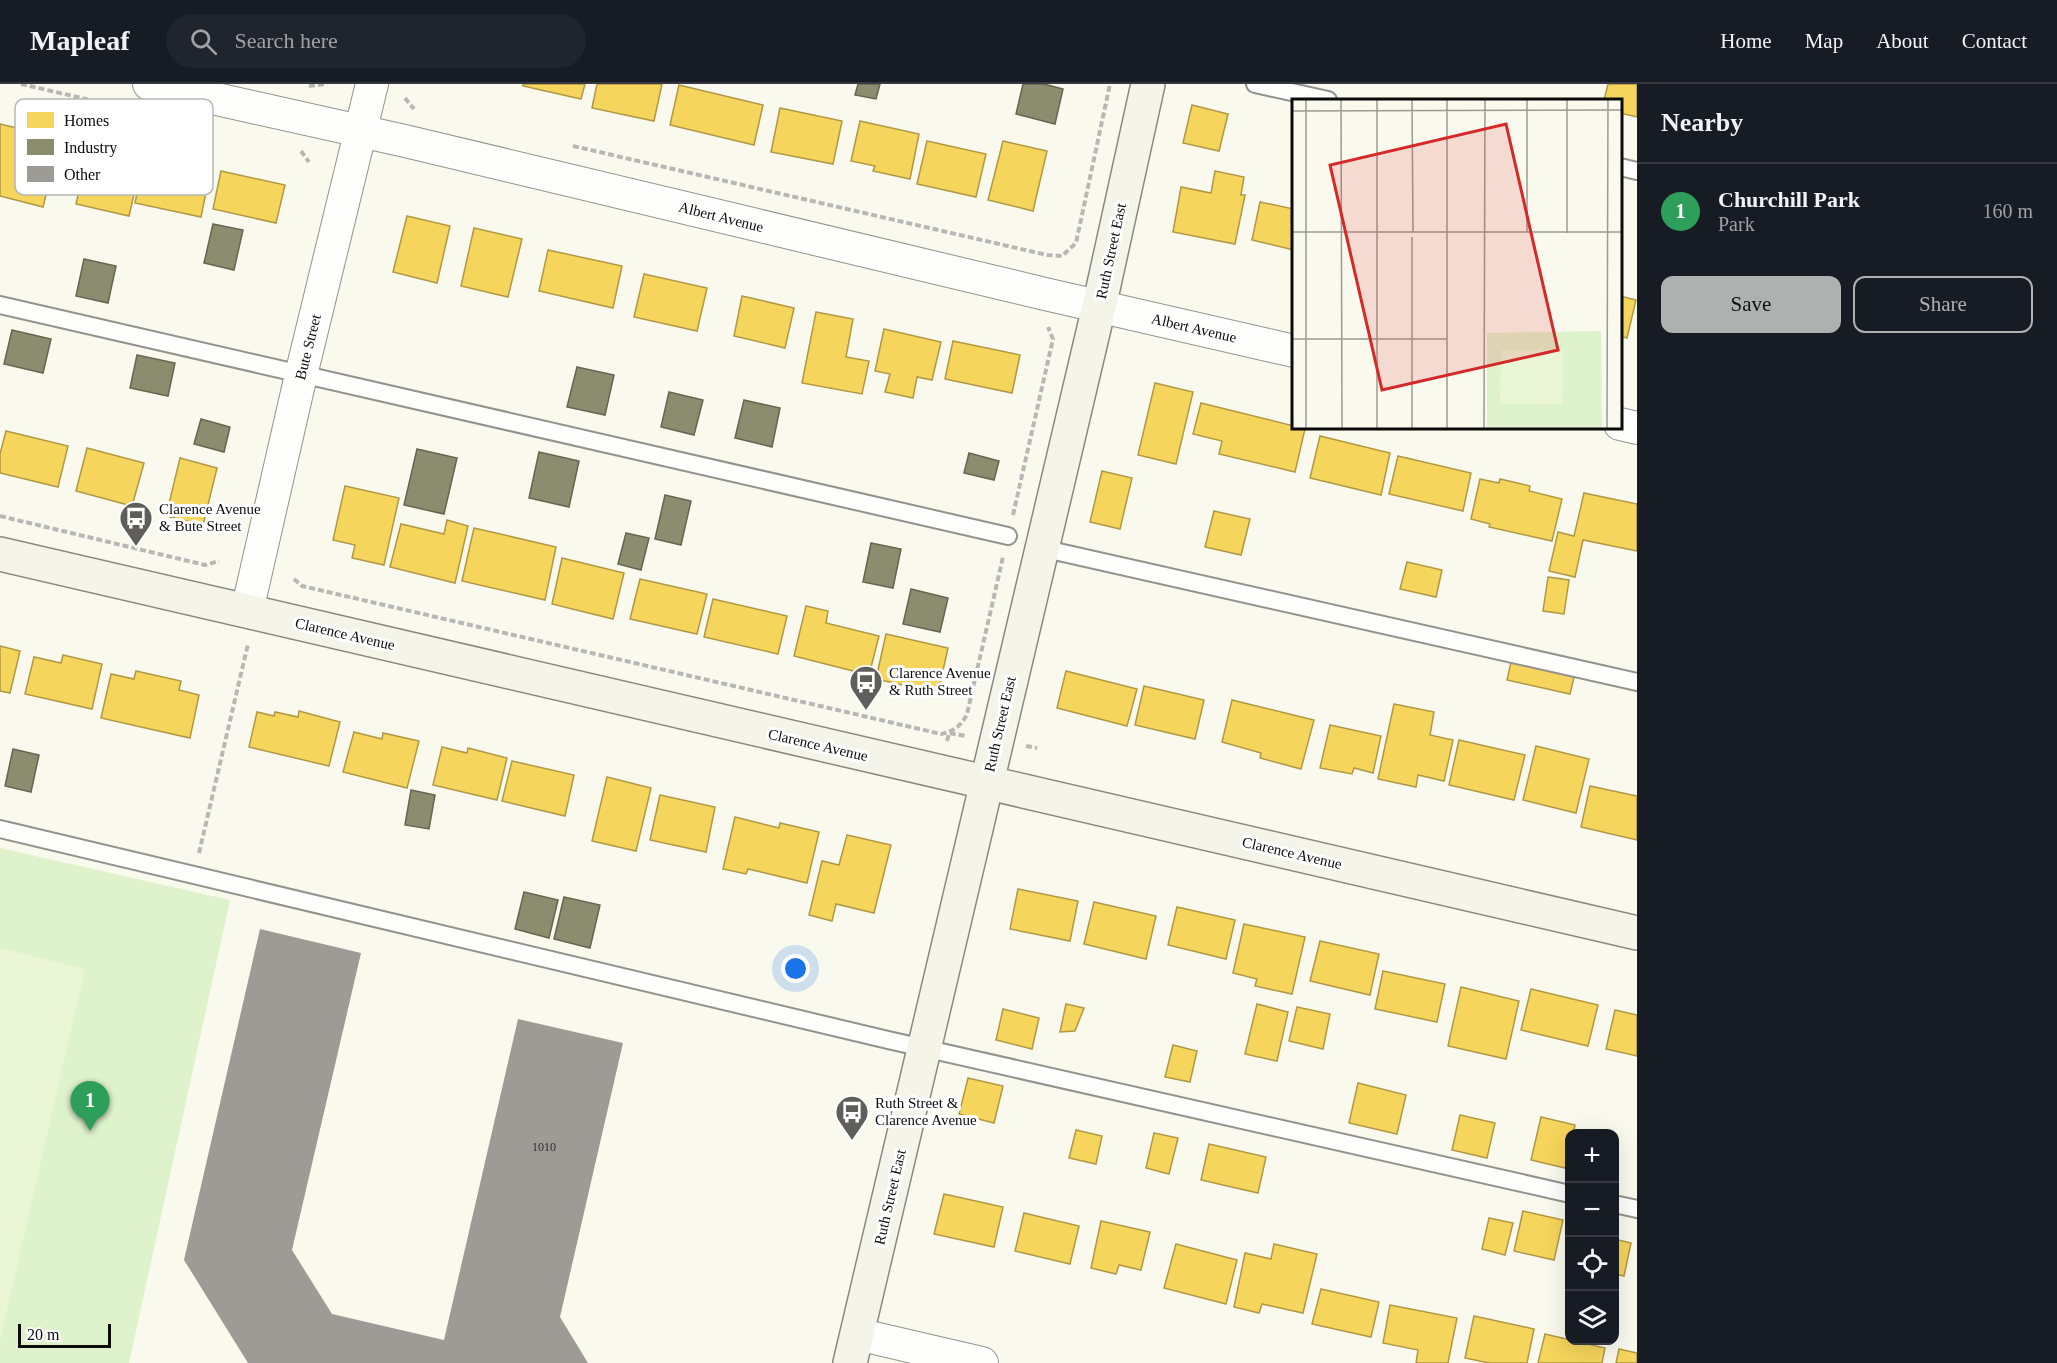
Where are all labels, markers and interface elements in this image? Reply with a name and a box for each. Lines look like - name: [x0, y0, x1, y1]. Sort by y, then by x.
- search box: [166, 14, 586, 68]
- text: Mapleaf: [30, 25, 130, 56]
- icon: search: [187, 25, 220, 58]
- text: Search here: [235, 28, 338, 53]
- text: Home: [1720, 29, 1772, 53]
- text: Map: [1805, 29, 1843, 53]
- text: About: [1876, 29, 1929, 53]
- text: Contact: [1962, 29, 2027, 53]
- legend: [15, 99, 213, 195]
- inset map: [1292, 99, 1622, 429]
- text: Nearby: [1661, 108, 1743, 137]
- text: Homes: [64, 112, 109, 129]
- text: Industry: [64, 139, 117, 157]
- text: Other: [64, 166, 101, 183]
- text: Churchill Park: [1718, 187, 1860, 212]
- street label: Albert Avenue: [677, 199, 765, 235]
- text: 1: [1676, 200, 1686, 222]
- text: 160 m: [1982, 200, 2033, 222]
- street label: Ruth Street East: [1093, 201, 1129, 300]
- text: Park: [1718, 213, 1755, 235]
- button: Save: [1661, 276, 1841, 333]
- button: Share: [1853, 276, 2033, 333]
- street label: Albert Avenue: [1150, 310, 1238, 346]
- street label: Bute Street: [292, 312, 324, 381]
- bus stop icon: Clarence Avenue & Bute Street: [118, 500, 154, 547]
- place label: Clarence Avenue & Bute Street: [159, 501, 261, 534]
- street label: Clarence Avenue: [294, 615, 397, 653]
- bus stop icon: Clarence Avenue & Ruth Street: [848, 664, 884, 711]
- place label: Clarence Avenue & Ruth Street: [889, 665, 991, 698]
- street label: Ruth Street East: [981, 674, 1019, 773]
- street label: Clarence Avenue: [767, 726, 870, 764]
- street label: Clarence Avenue: [1241, 834, 1344, 872]
- your location: [781, 954, 810, 983]
- pin: 1: [70, 1082, 110, 1131]
- bus stop icon: Ruth Street & Clarence Avenue: [834, 1094, 870, 1141]
- place label: Ruth Street & Clarence Avenue: [875, 1095, 977, 1128]
- map controls: [1565, 1129, 1619, 1345]
- button: +: [1565, 1129, 1619, 1183]
- house number: 1010: [532, 1140, 556, 1154]
- street label: Ruth Street East: [871, 1147, 909, 1246]
- button: −: [1565, 1183, 1619, 1237]
- button: locate: [1565, 1237, 1619, 1291]
- button: layers: [1565, 1291, 1619, 1345]
- scale bar: [18, 1321, 111, 1348]
- text: 20 m: [27, 1326, 59, 1343]

